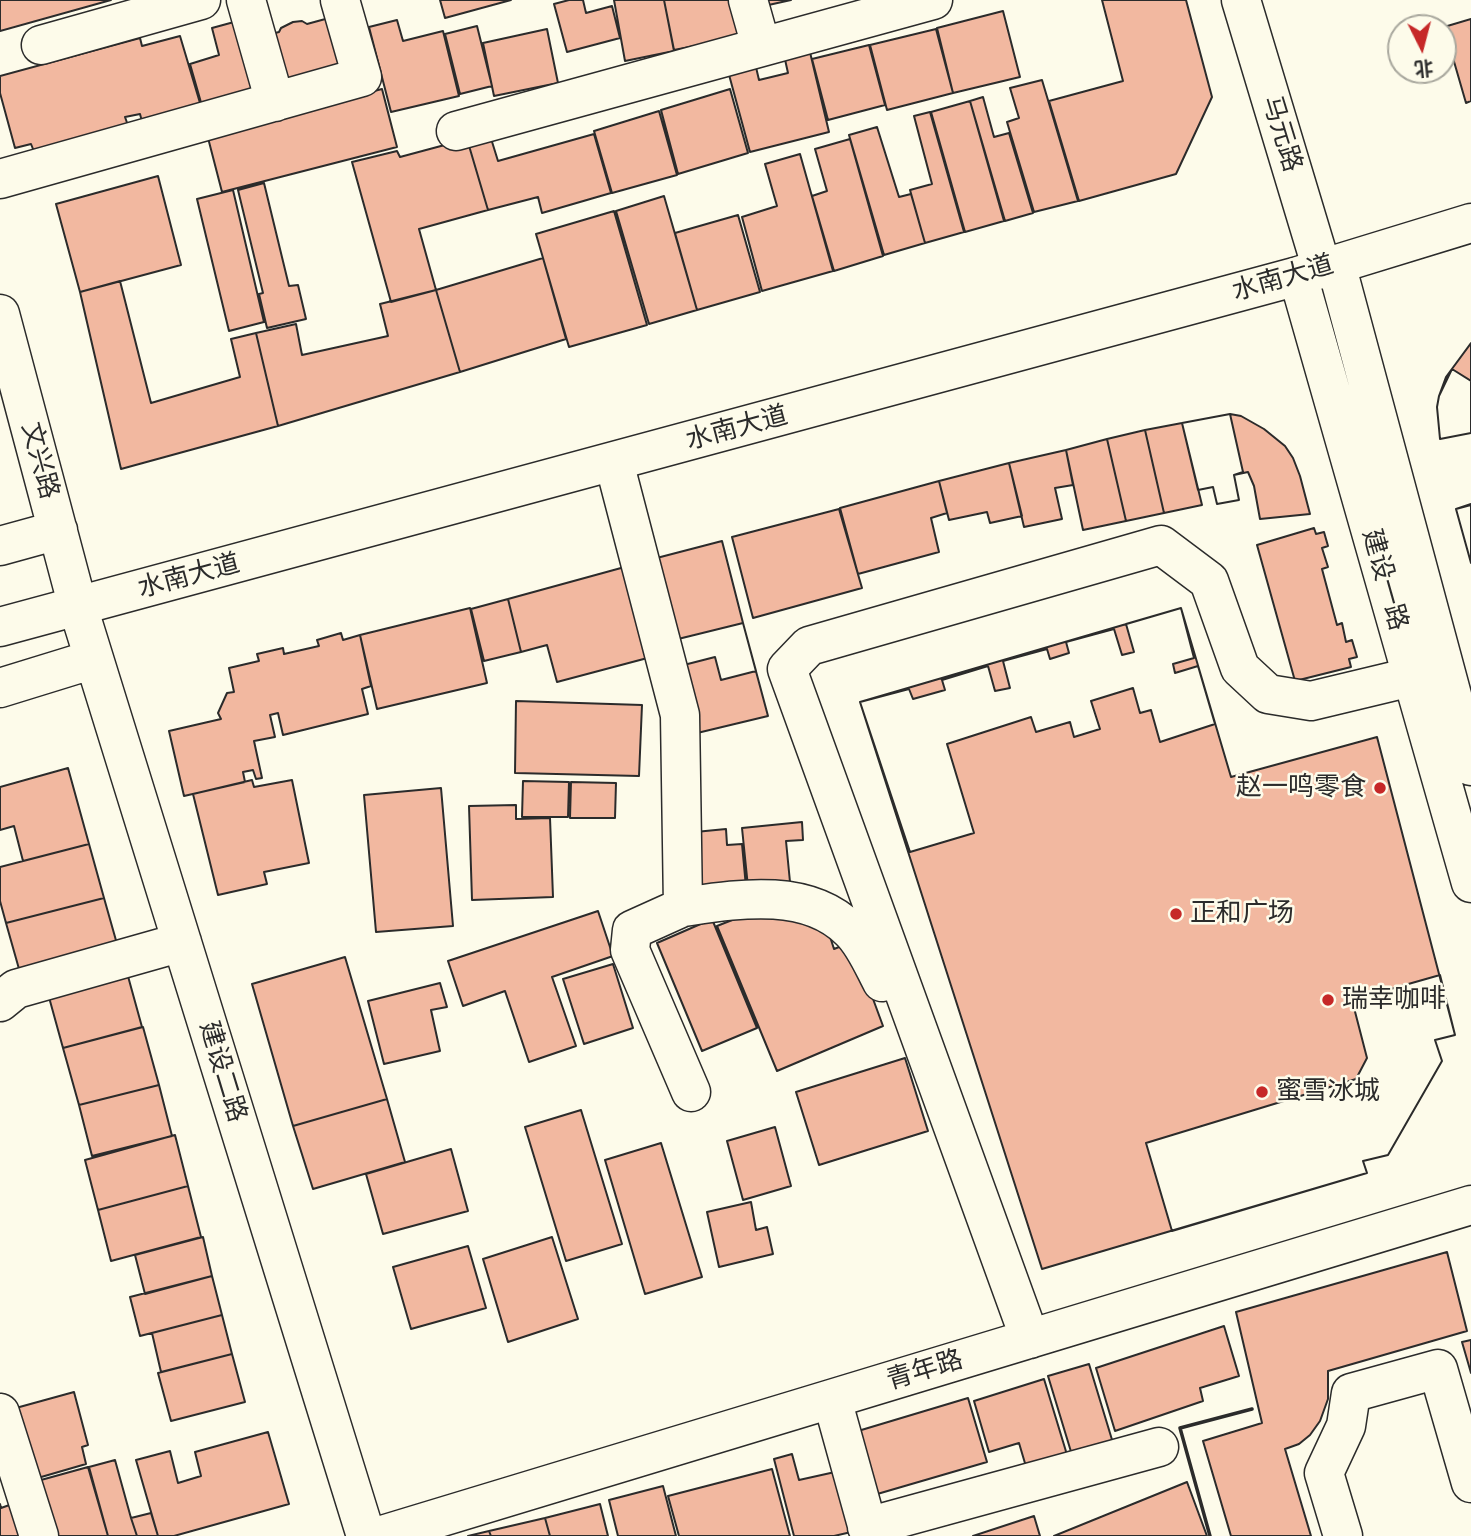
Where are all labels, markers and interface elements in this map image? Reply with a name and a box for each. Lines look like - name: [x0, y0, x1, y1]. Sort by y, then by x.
- north arrow: [1387, 14, 1457, 84]
- text: 北: [1413, 55, 1435, 81]
- street label: 马元路: [1255, 92, 1307, 176]
- street label: 水南大道: [1229, 250, 1337, 308]
- street label: 水南大道: [683, 400, 791, 458]
- street label: 文兴路: [14, 419, 64, 503]
- street label: 建设一路: [1355, 526, 1413, 634]
- street label: 水南大道: [135, 548, 243, 606]
- place label: 赵一鸣零食: [1236, 772, 1366, 804]
- marker: 赵一鸣零食: [1372, 780, 1388, 796]
- place label: 正和广场: [1190, 898, 1294, 930]
- marker: 正和广场: [1168, 906, 1184, 922]
- place label: 瑞幸咖啡: [1342, 984, 1446, 1016]
- marker: 瑞幸咖啡: [1320, 992, 1336, 1008]
- street label: 建设二路: [192, 1018, 252, 1126]
- place label: 蜜雪冰城: [1276, 1076, 1380, 1108]
- marker: 蜜雪冰城: [1254, 1084, 1270, 1100]
- street label: 青年路: [883, 1345, 967, 1397]

